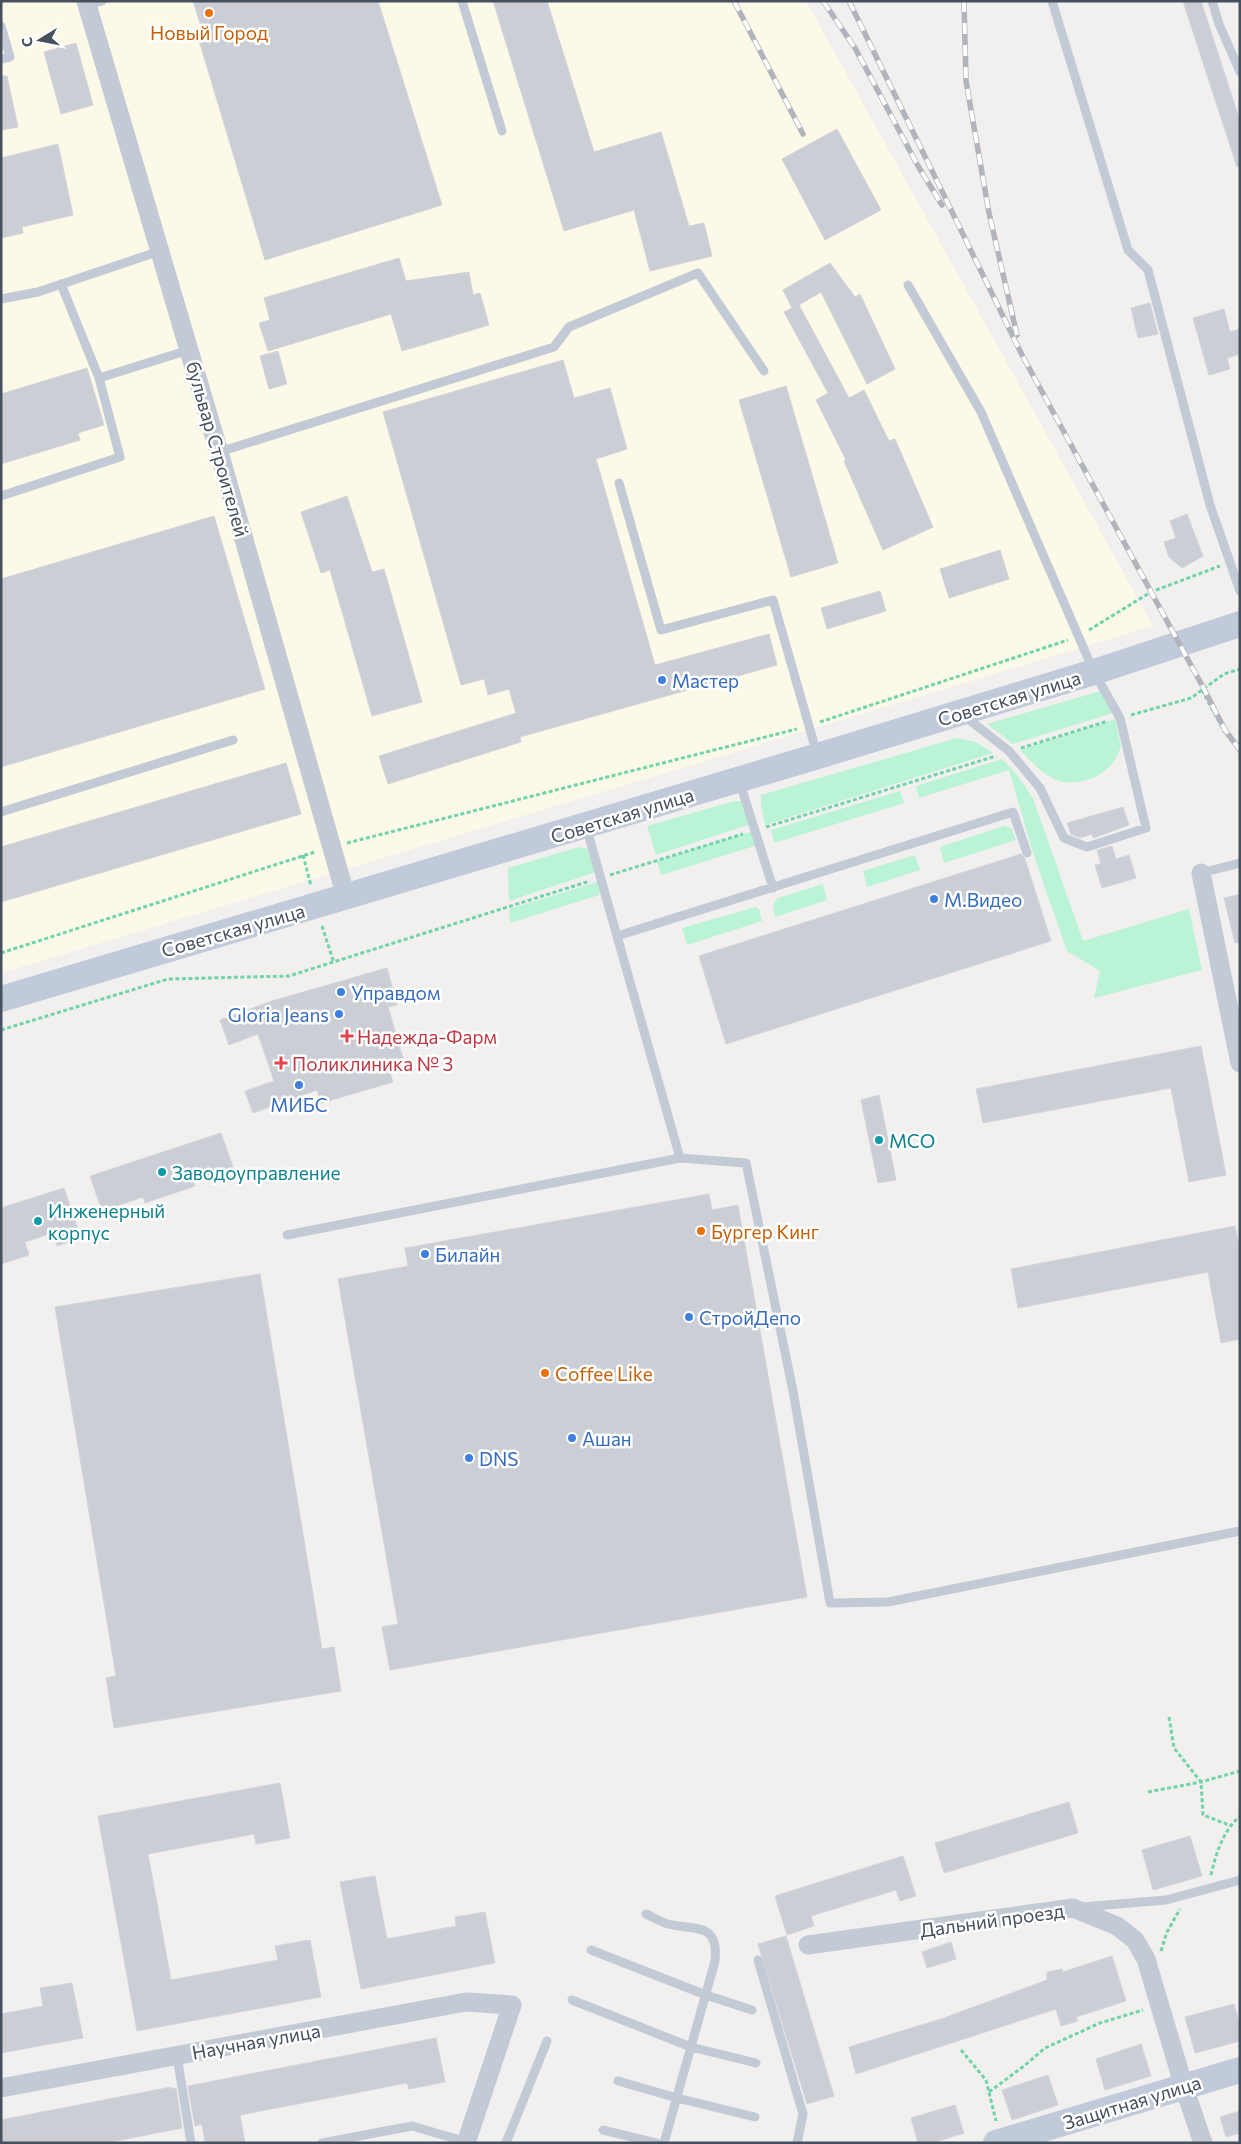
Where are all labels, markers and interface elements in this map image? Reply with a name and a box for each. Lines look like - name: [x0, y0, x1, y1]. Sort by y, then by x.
- marker: Новый Город: [203, 7, 215, 19]
- north arrow: [15, 15, 65, 65]
- place label: Новый Город: [150, 21, 268, 44]
- text: С: [18, 36, 36, 49]
- street label: бульвар Строителей: [182, 359, 254, 539]
- street label: Советская улица: [935, 665, 1083, 731]
- place label: Мастер: [672, 669, 739, 692]
- marker: Мастер: [656, 674, 668, 686]
- street label: Советская улица: [548, 782, 696, 848]
- place label: М.Видео: [944, 888, 1022, 911]
- marker: М.Видео: [928, 893, 940, 905]
- street label: Советская улица: [159, 899, 307, 961]
- place label: Управдом: [351, 981, 440, 1004]
- marker: Управдом: [335, 986, 347, 998]
- place label: Gloria Jeans: [228, 1003, 329, 1026]
- marker: Gloria Jeans: [333, 1008, 345, 1020]
- place label: Надежда-Фарм: [357, 1025, 497, 1048]
- marker: Надежда-Фарм: [341, 1030, 353, 1042]
- place label: Поликлиника № 3: [292, 1052, 453, 1075]
- marker: Поликлиника № 3: [274, 1056, 288, 1070]
- marker: МИБС: [293, 1079, 305, 1091]
- place label: МИБС: [270, 1093, 328, 1116]
- place label: МСО: [889, 1129, 935, 1152]
- marker: МСО: [873, 1134, 885, 1146]
- place label: Заводоуправление: [172, 1161, 341, 1184]
- marker: Заводоуправление: [156, 1166, 168, 1178]
- place label: Инженерный корпус: [48, 1199, 165, 1244]
- marker: Инженерный корпус: [32, 1215, 44, 1227]
- place label: Бургер Кинг: [711, 1220, 819, 1243]
- marker: Бургер Кинг: [695, 1225, 707, 1237]
- place label: Билайн: [435, 1243, 500, 1266]
- marker: Билайн: [419, 1248, 431, 1260]
- place label: СтройДепо: [699, 1306, 801, 1329]
- marker: СтройДепо: [683, 1311, 695, 1323]
- place label: Coffee Like: [555, 1362, 653, 1385]
- marker: Coffee Like: [539, 1367, 551, 1379]
- place label: Ашан: [582, 1427, 632, 1450]
- marker: Ашан: [566, 1432, 578, 1444]
- place label: DNS: [479, 1447, 518, 1470]
- marker: DNS: [463, 1452, 475, 1464]
- street label: Дальний проезд: [918, 1898, 1066, 1942]
- street label: Научная улица: [190, 2018, 322, 2064]
- street label: Защитная улица: [1060, 2070, 1204, 2134]

